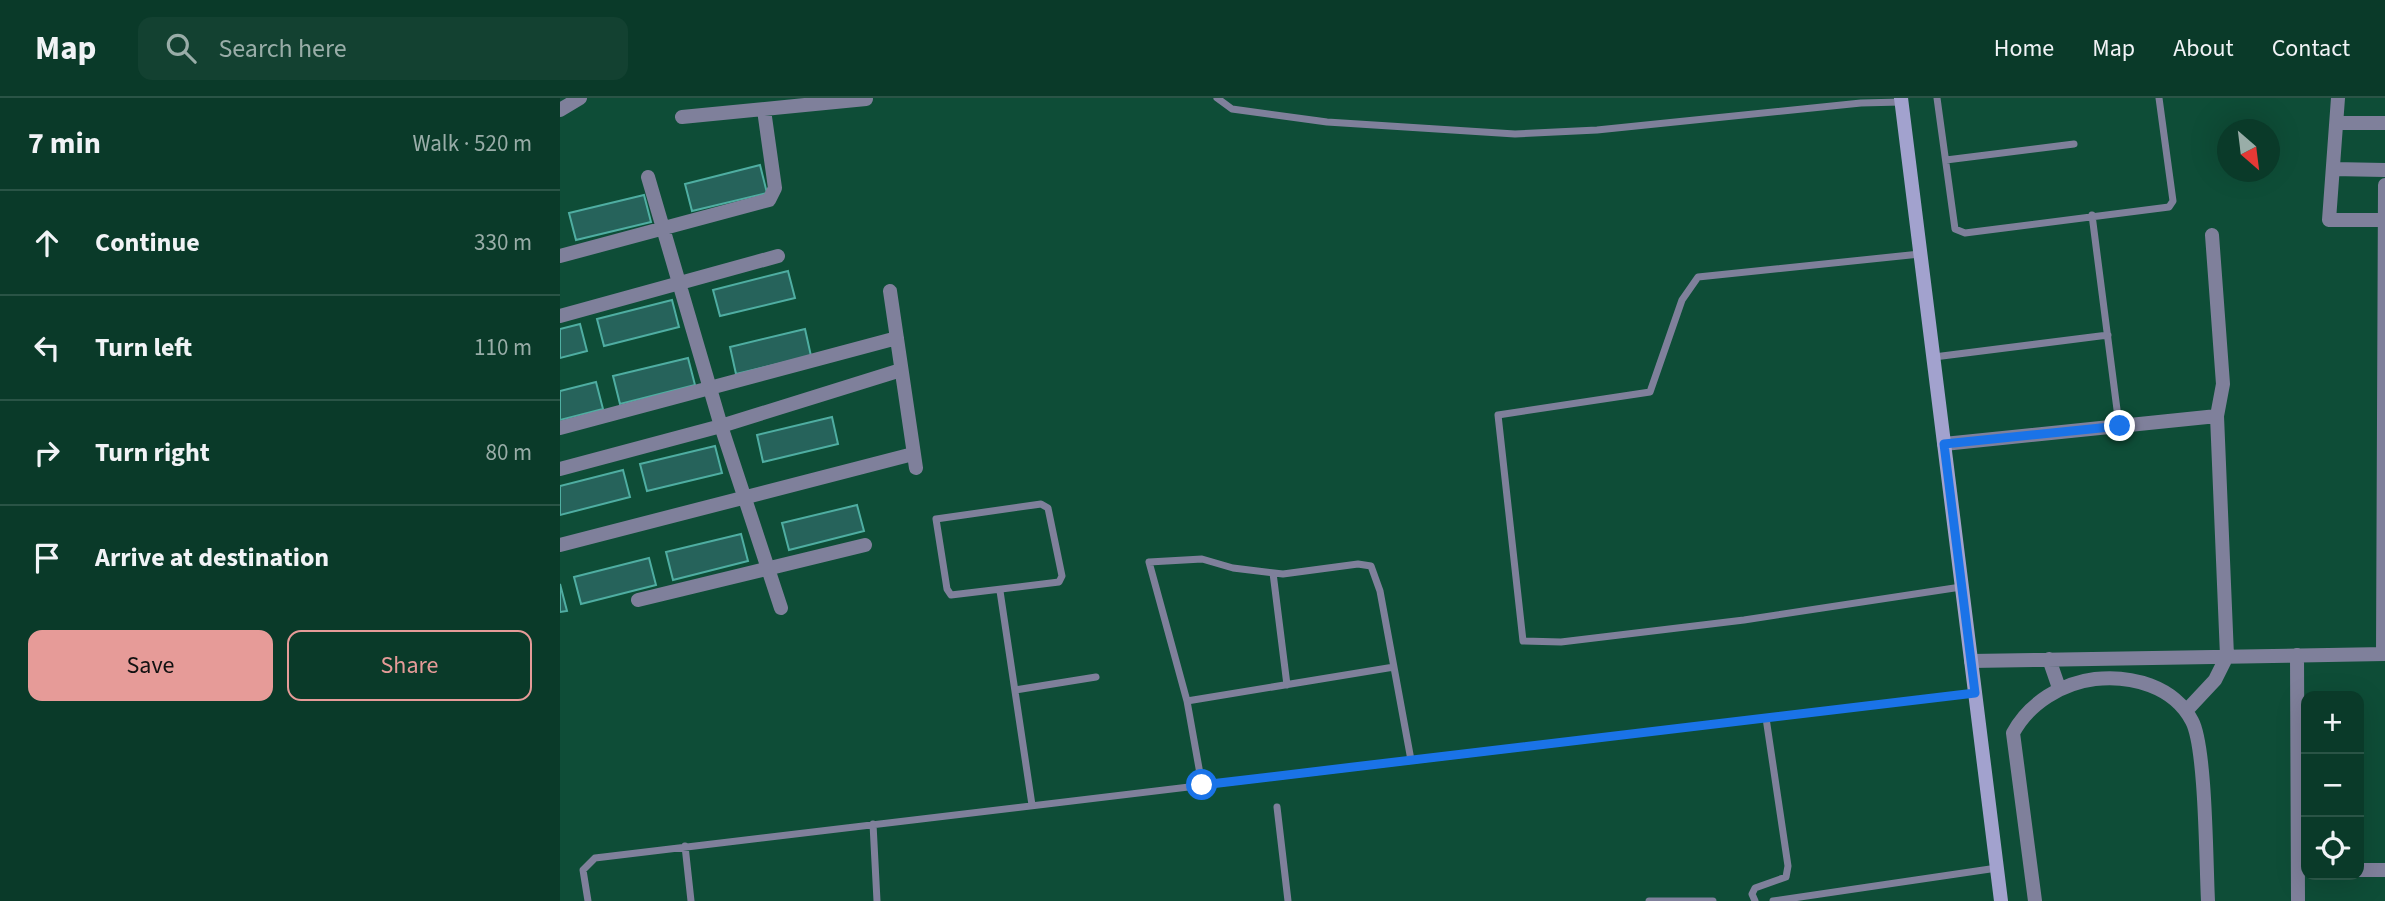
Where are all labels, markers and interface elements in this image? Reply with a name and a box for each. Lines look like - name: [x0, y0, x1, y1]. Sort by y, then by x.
- search box: [138, 17, 628, 80]
- text: Map: [35, 25, 96, 72]
- icon: search: [162, 29, 200, 67]
- text: Search here: [218, 30, 347, 67]
- text: Home: [1994, 31, 2054, 66]
- text: Map: [2092, 31, 2135, 66]
- text: About: [2173, 31, 2234, 66]
- text: Contact: [2272, 31, 2350, 66]
- north arrow: [2217, 119, 2280, 182]
- text: 7 min: [28, 122, 101, 165]
- text: Walk · 520 m: [413, 127, 532, 160]
- icon: ahead: [28, 224, 66, 262]
- text: Continue: [95, 224, 200, 261]
- text: 330 m: [474, 226, 532, 259]
- icon: left: [28, 329, 66, 367]
- text: Turn left: [95, 329, 192, 366]
- text: 110 m: [474, 331, 532, 364]
- route end: [2104, 410, 2135, 441]
- icon: right: [28, 434, 66, 472]
- text: Turn right: [95, 434, 210, 471]
- text: 80 m: [485, 436, 532, 469]
- icon: arrive: [28, 539, 66, 577]
- text: Arrive at destination: [95, 539, 329, 576]
- button: Save: [28, 630, 273, 701]
- button: Share: [287, 630, 532, 701]
- map controls: [2301, 691, 2364, 880]
- button: +: [2301, 691, 2364, 754]
- button: −: [2301, 754, 2364, 817]
- route start: [1186, 769, 1217, 800]
- button: locate: [2301, 817, 2364, 880]

